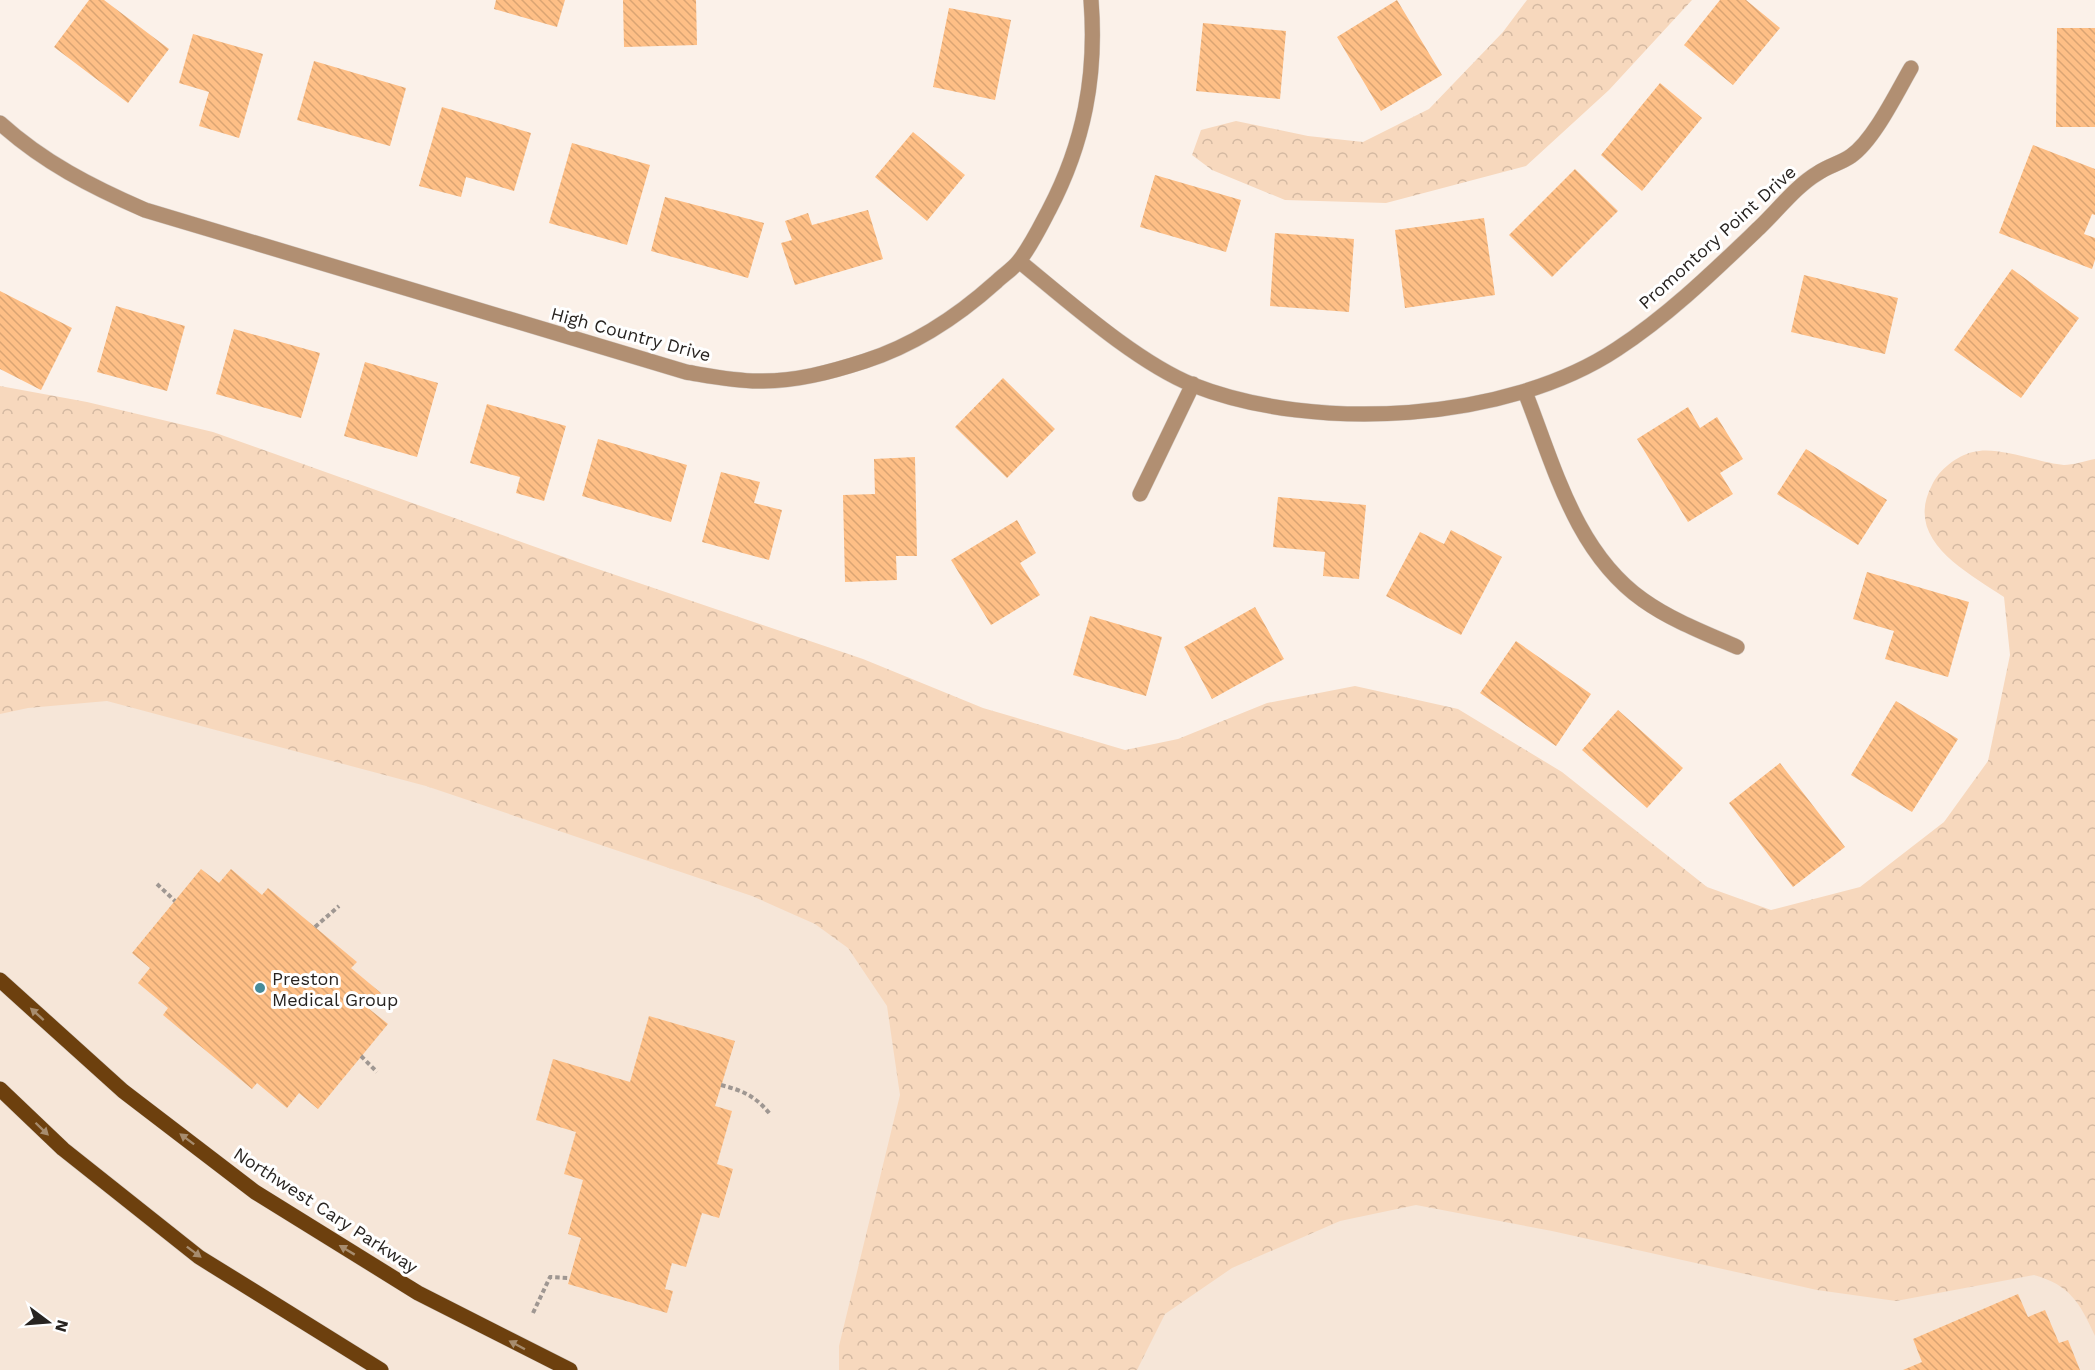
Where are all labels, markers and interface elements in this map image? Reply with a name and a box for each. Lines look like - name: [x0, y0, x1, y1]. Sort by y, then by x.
- street label: Promontory Point Drive: [1634, 161, 1800, 313]
- street label: High Country Drive: [549, 303, 713, 365]
- place label: Preston Medical Group: [272, 968, 398, 1010]
- marker: Preston Medical Group: [253, 981, 267, 995]
- one-way arrow: [30, 1008, 45, 1021]
- one-way arrow: [35, 1122, 49, 1136]
- one-way arrow: [179, 1134, 194, 1146]
- street label: Northwest Cary Parkway: [230, 1143, 422, 1278]
- one-way arrow: [338, 1245, 355, 1255]
- one-way arrow: [186, 1246, 201, 1258]
- north arrow: [18, 1292, 78, 1352]
- text: N: [51, 1318, 73, 1334]
- one-way arrow: [508, 1340, 526, 1350]

